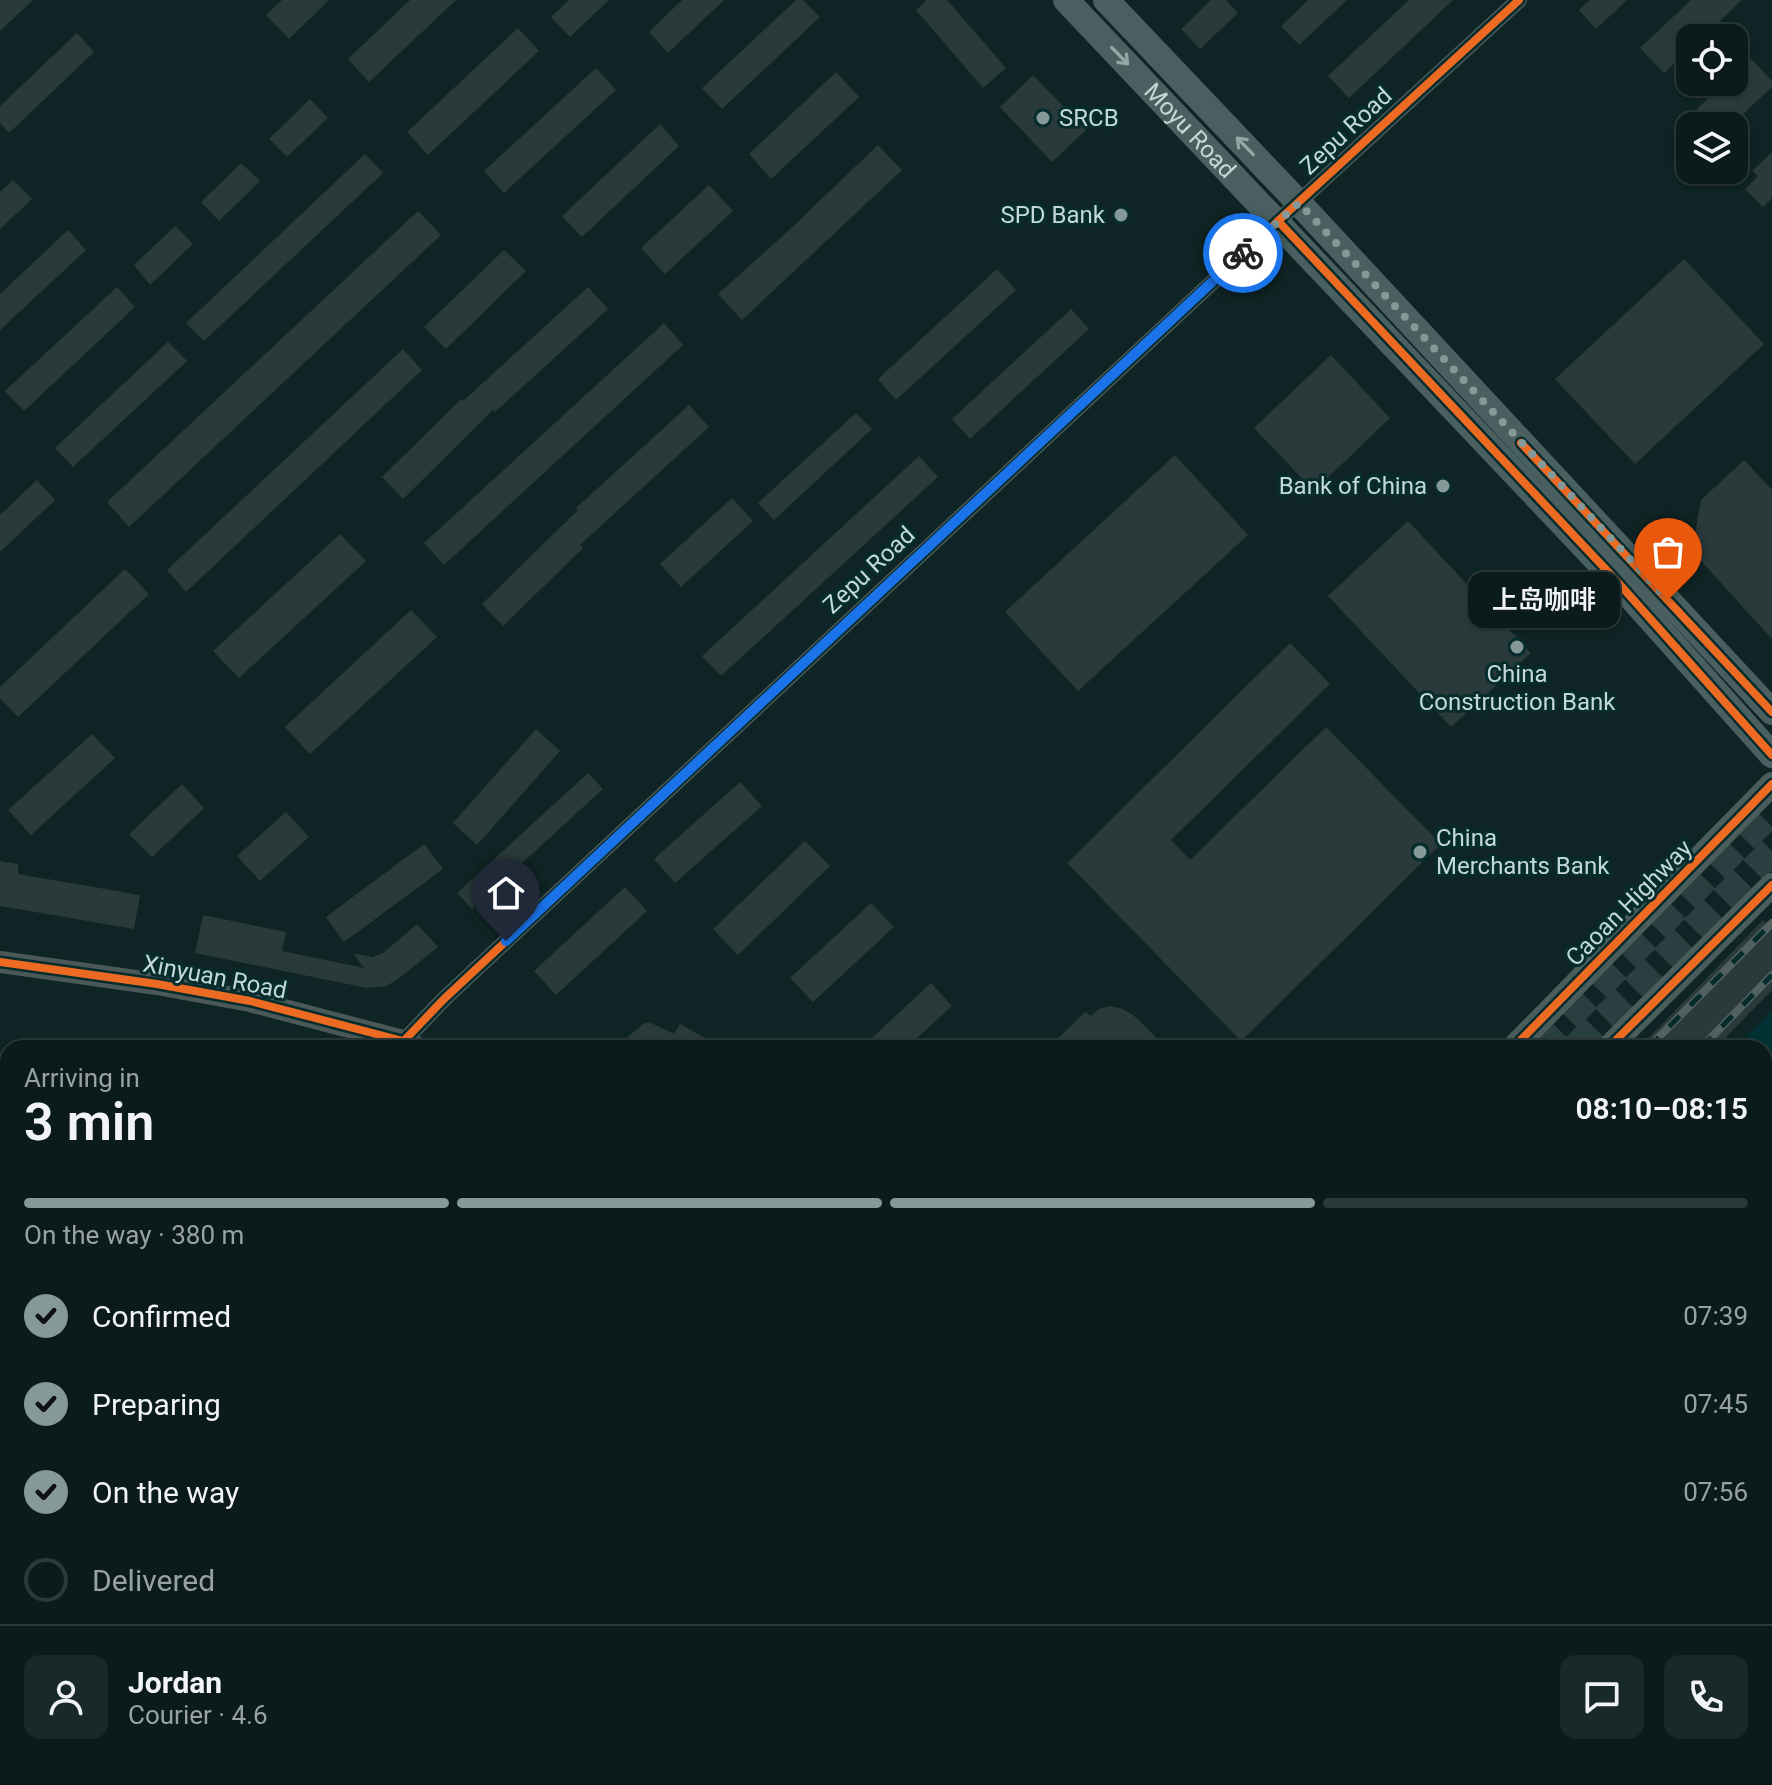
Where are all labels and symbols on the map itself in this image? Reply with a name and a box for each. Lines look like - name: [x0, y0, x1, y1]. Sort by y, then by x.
- one-way arrow: [1111, 46, 1130, 66]
- street label: Moyu Road: [1138, 77, 1241, 184]
- street label: Zepu Road: [1295, 82, 1397, 180]
- place label: SRCB: [1059, 104, 1119, 132]
- marker: SRCB: [1034, 109, 1052, 127]
- one-way arrow: [1235, 136, 1254, 156]
- place label: SPD Bank: [1000, 201, 1106, 229]
- marker: SPD Bank: [1112, 206, 1130, 224]
- courier: [1203, 213, 1283, 293]
- place label: Bank of China: [1279, 472, 1427, 500]
- marker: Bank of China: [1434, 477, 1452, 495]
- pin: [1634, 518, 1702, 600]
- street label: Zepu Road: [818, 521, 920, 619]
- callout: 上岛咖啡: [1468, 572, 1620, 628]
- marker: China Construction Bank: [1508, 638, 1526, 656]
- place label: China Construction Bank: [1419, 660, 1616, 716]
- place label: China Merchants Bank: [1436, 824, 1610, 880]
- street label: Caoan Highway: [1560, 834, 1698, 972]
- marker: China Merchants Bank: [1411, 843, 1429, 861]
- pin: [472, 859, 540, 941]
- street label: Xinyuan Road: [141, 949, 289, 1005]

